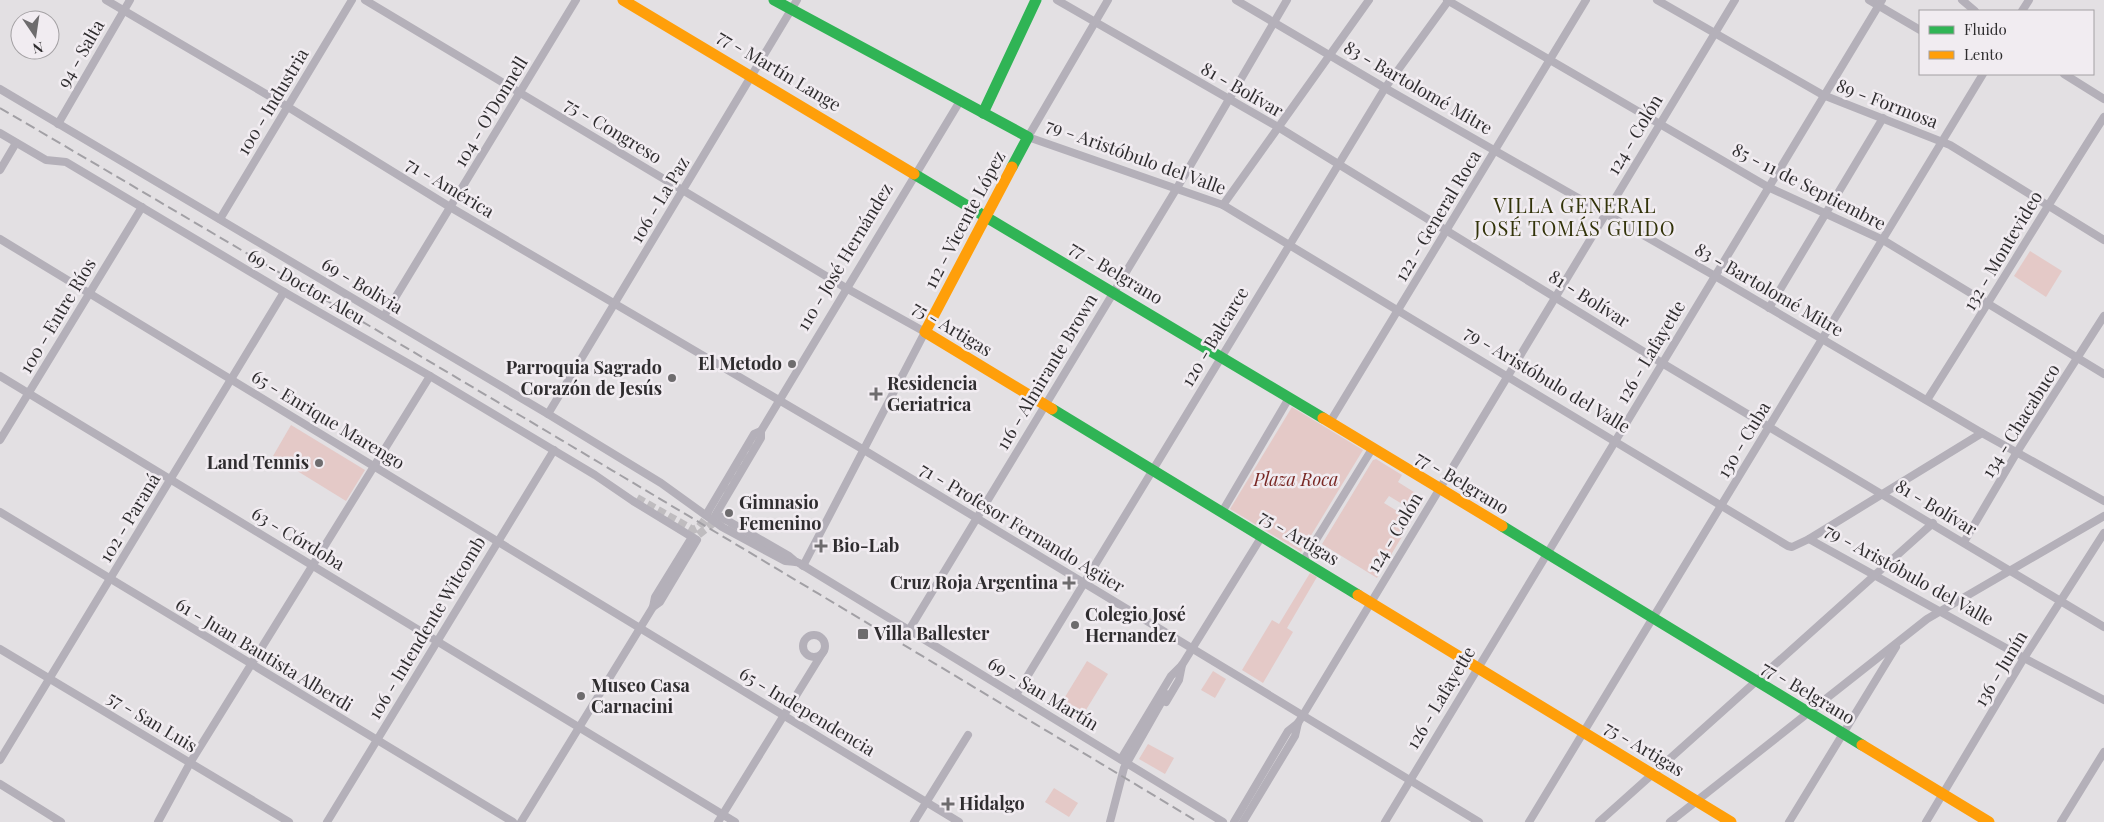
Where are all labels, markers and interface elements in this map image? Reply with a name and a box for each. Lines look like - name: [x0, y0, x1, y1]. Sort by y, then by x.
- north arrow: [10, 10, 60, 60]
- legend: [1919, 10, 2094, 75]
- street label: 94 - Salta: [51, 15, 109, 92]
- text: Fluido: [1964, 19, 2007, 39]
- street label: 77 - Martín Lange: [713, 24, 846, 117]
- street label: 83 - Bartolomé Mitre: [1340, 35, 1497, 140]
- text: N: [31, 38, 45, 59]
- street label: 100 - Industria: [231, 44, 314, 159]
- text: Lento: [1964, 44, 2003, 64]
- street label: 104 - O'Donnell: [448, 52, 533, 171]
- street label: 81 - Bolívar: [1197, 56, 1288, 122]
- street label: 89 - Formosa: [1833, 73, 1942, 133]
- street label: 124 - Colón: [1601, 90, 1668, 179]
- street label: 75 - Congreso: [560, 92, 667, 169]
- street label: 79 - Aristóbulo del Valle: [1043, 112, 1230, 200]
- street label: 85 - 11 de Septiembre: [1729, 137, 1890, 235]
- street label: 122 - General Roca: [1388, 145, 1486, 286]
- street label: 112 - Vicente López: [918, 147, 1011, 293]
- street label: 71 - América: [402, 151, 499, 223]
- street label: 106 - La Paz: [624, 152, 694, 247]
- street label: 110 - José Hernández: [791, 178, 898, 335]
- street label: 132 - Montevideo: [1957, 186, 2047, 315]
- district label: VILLA GENERAL JOSÉ TOMÁS GUIDO: [1473, 191, 1676, 241]
- street label: 77 - Belgrano: [1065, 235, 1168, 310]
- street label: 83 - Bartolomé Mitre: [1691, 237, 1848, 342]
- street label: 69 - Doctor Aleu: [243, 243, 370, 330]
- street label: 69 - Bolivia: [317, 251, 408, 319]
- street label: 100 - Entre Ríos: [13, 253, 101, 378]
- street label: 81 - Bolívar: [1545, 264, 1634, 332]
- street label: 120 - Balcarce: [1175, 282, 1253, 391]
- street label: 116 - Almirante Brown: [990, 289, 1103, 454]
- street label: 75 - Artigas: [908, 295, 997, 361]
- street label: 126 - Lafayette: [1610, 296, 1690, 407]
- street label: 79 - Aristóbulo del Valle: [1460, 320, 1635, 438]
- place label: El Metodo: [698, 351, 782, 375]
- place label: Parroquia Sagrado Corazón de Jesús: [506, 355, 662, 400]
- marker: El Metodo: [786, 358, 798, 370]
- street label: 134 - Chacabuco: [1975, 359, 2065, 482]
- street label: 65 - Enrique Marengo: [247, 364, 410, 474]
- place label: Residencia Geriatrica: [887, 371, 978, 416]
- marker: Parroquia Sagrado Corazón de Jesús: [666, 372, 678, 384]
- marker: Residencia Geriatrica: [869, 387, 883, 401]
- street label: 130 - Cuba: [1711, 397, 1775, 482]
- street label: 77 - Belgrano: [1411, 445, 1514, 520]
- place label: Land Tennis: [207, 450, 309, 474]
- street label: 71 - Profesor Fernando Agüer: [916, 456, 1129, 598]
- marker: Land Tennis: [313, 457, 325, 469]
- park label: Plaza Roca: [1253, 467, 1338, 491]
- street label: 102 - Paraná: [93, 468, 165, 567]
- street label: 81 - Bolívar: [1891, 473, 1982, 541]
- street label: 124 - Colón: [1361, 488, 1428, 577]
- place label: Gimnasio Femenino: [739, 490, 821, 535]
- street label: 63 - Córdoba: [247, 501, 350, 575]
- street label: 75 - Artigas: [1255, 504, 1344, 570]
- marker: Gimnasio Femenino: [723, 507, 735, 519]
- street label: 79 - Aristóbulo del Valle: [1821, 518, 1998, 631]
- street label: 106 - Intendente Witcomb: [362, 531, 490, 724]
- place label: Bio-Lab: [832, 533, 899, 557]
- marker: Bio-Lab: [814, 539, 828, 553]
- place label: Cruz Roja Argentina: [890, 570, 1059, 594]
- marker: Cruz Roja Argentina: [1062, 576, 1076, 590]
- street label: 61 - Juan Bautista Alberdi: [171, 592, 358, 717]
- place label: Colegio José Hernandez: [1085, 602, 1186, 647]
- marker: Colegio José Hernandez: [1069, 619, 1081, 631]
- place label: Villa Ballester: [873, 621, 990, 645]
- street label: 136 - Junín: [1968, 626, 2032, 711]
- marker: Villa Ballester: [856, 627, 870, 641]
- street label: 126 - Lafayette: [1400, 642, 1480, 753]
- street label: 69 - San Martín: [984, 651, 1104, 736]
- street label: 77 - Belgrano: [1757, 655, 1860, 730]
- street label: 65 - Independencia: [735, 661, 880, 761]
- place label: Museo Casa Carnacini: [591, 673, 690, 718]
- street label: 57 - San Luis: [103, 685, 202, 757]
- marker: Museo Casa Carnacini: [575, 690, 587, 702]
- street label: 75 - Artigas: [1600, 715, 1689, 781]
- place label: Hidalgo: [959, 791, 1025, 815]
- marker: Hidalgo: [941, 797, 955, 811]

